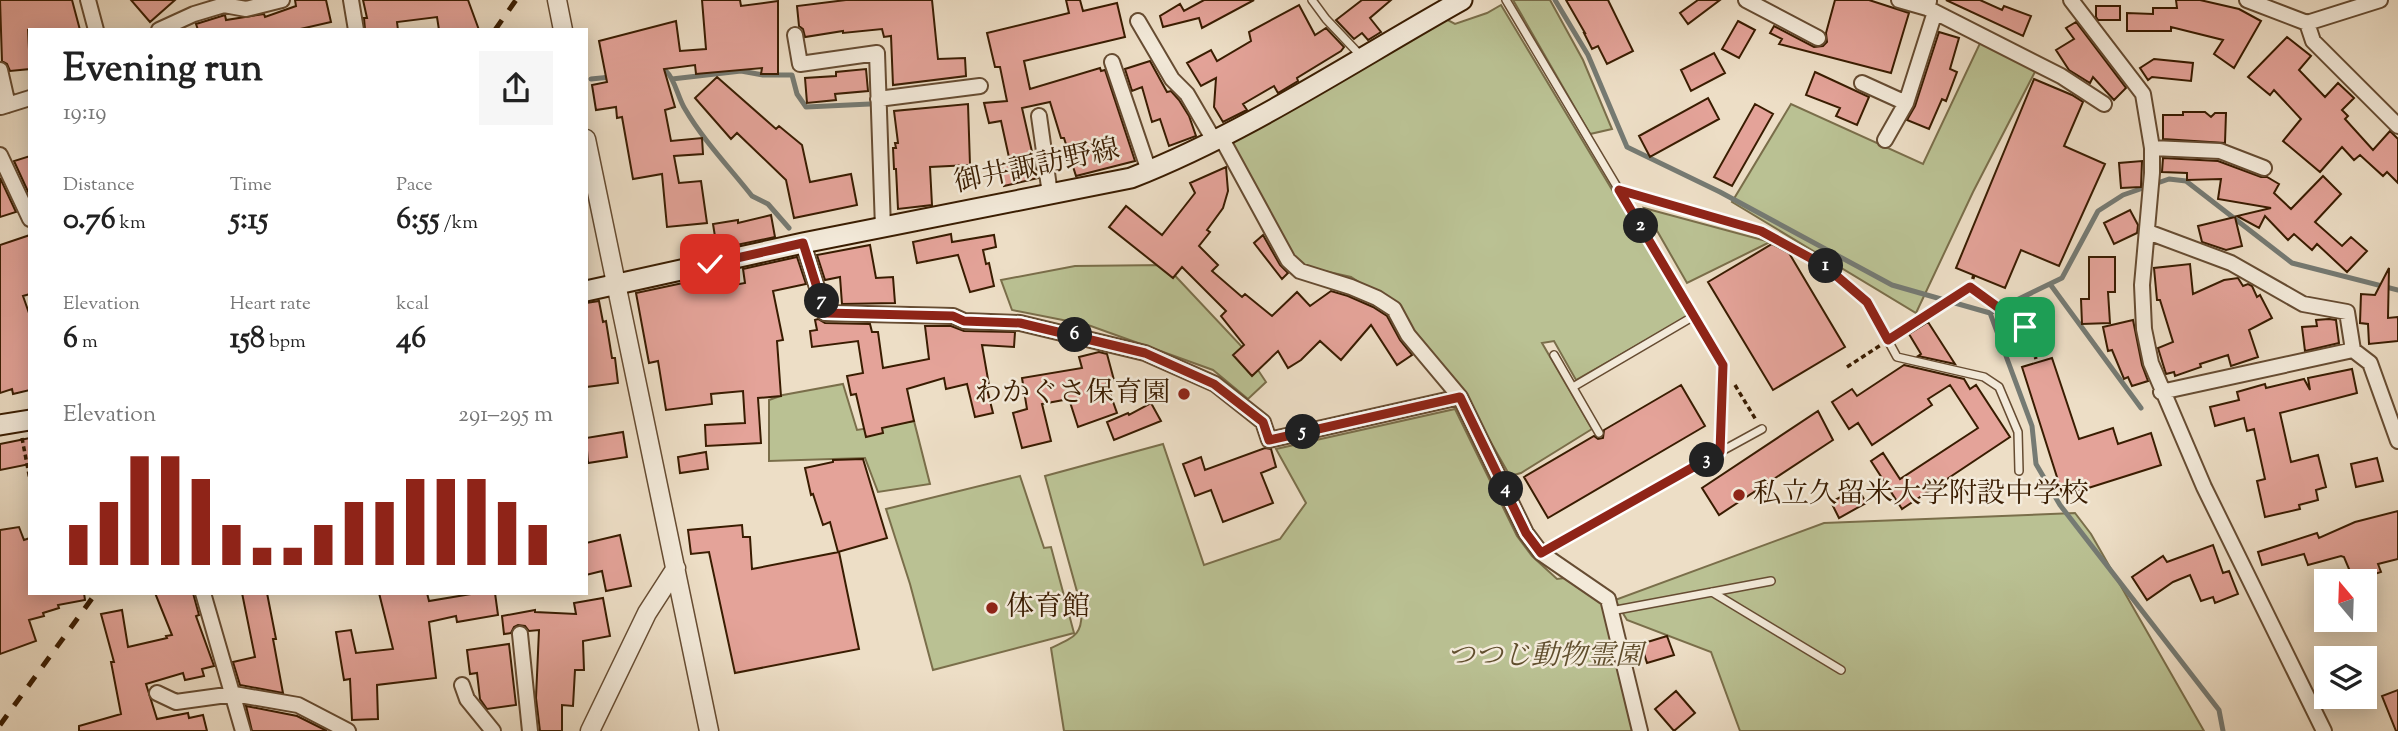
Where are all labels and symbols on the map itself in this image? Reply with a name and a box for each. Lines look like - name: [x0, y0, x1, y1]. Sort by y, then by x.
- street label: 御井諏訪野線: [951, 130, 1123, 204]
- pin: 2: [1624, 208, 1658, 244]
- pin: [680, 234, 740, 294]
- pin: 1: [1808, 248, 1843, 284]
- pin: 7: [804, 284, 840, 318]
- pin: [1995, 297, 2055, 357]
- pin: 6: [1058, 318, 1092, 352]
- place label: わかぐさ保育園: [974, 374, 1170, 414]
- marker: わかぐさ保育園: [1176, 386, 1192, 402]
- pin: 5: [1286, 414, 1320, 450]
- pin: 3: [1690, 442, 1724, 477]
- pin: 4: [1488, 472, 1524, 506]
- place label: 私立久留米大学附設中学校: [1753, 475, 2089, 515]
- marker: 私立久留米大学附設中学校: [1731, 487, 1747, 503]
- north arrow: [2314, 569, 2376, 632]
- place label: 体育館: [1006, 588, 1090, 628]
- marker: 体育館: [984, 600, 1000, 616]
- park label: つつじ動物霊園: [1447, 637, 1647, 677]

